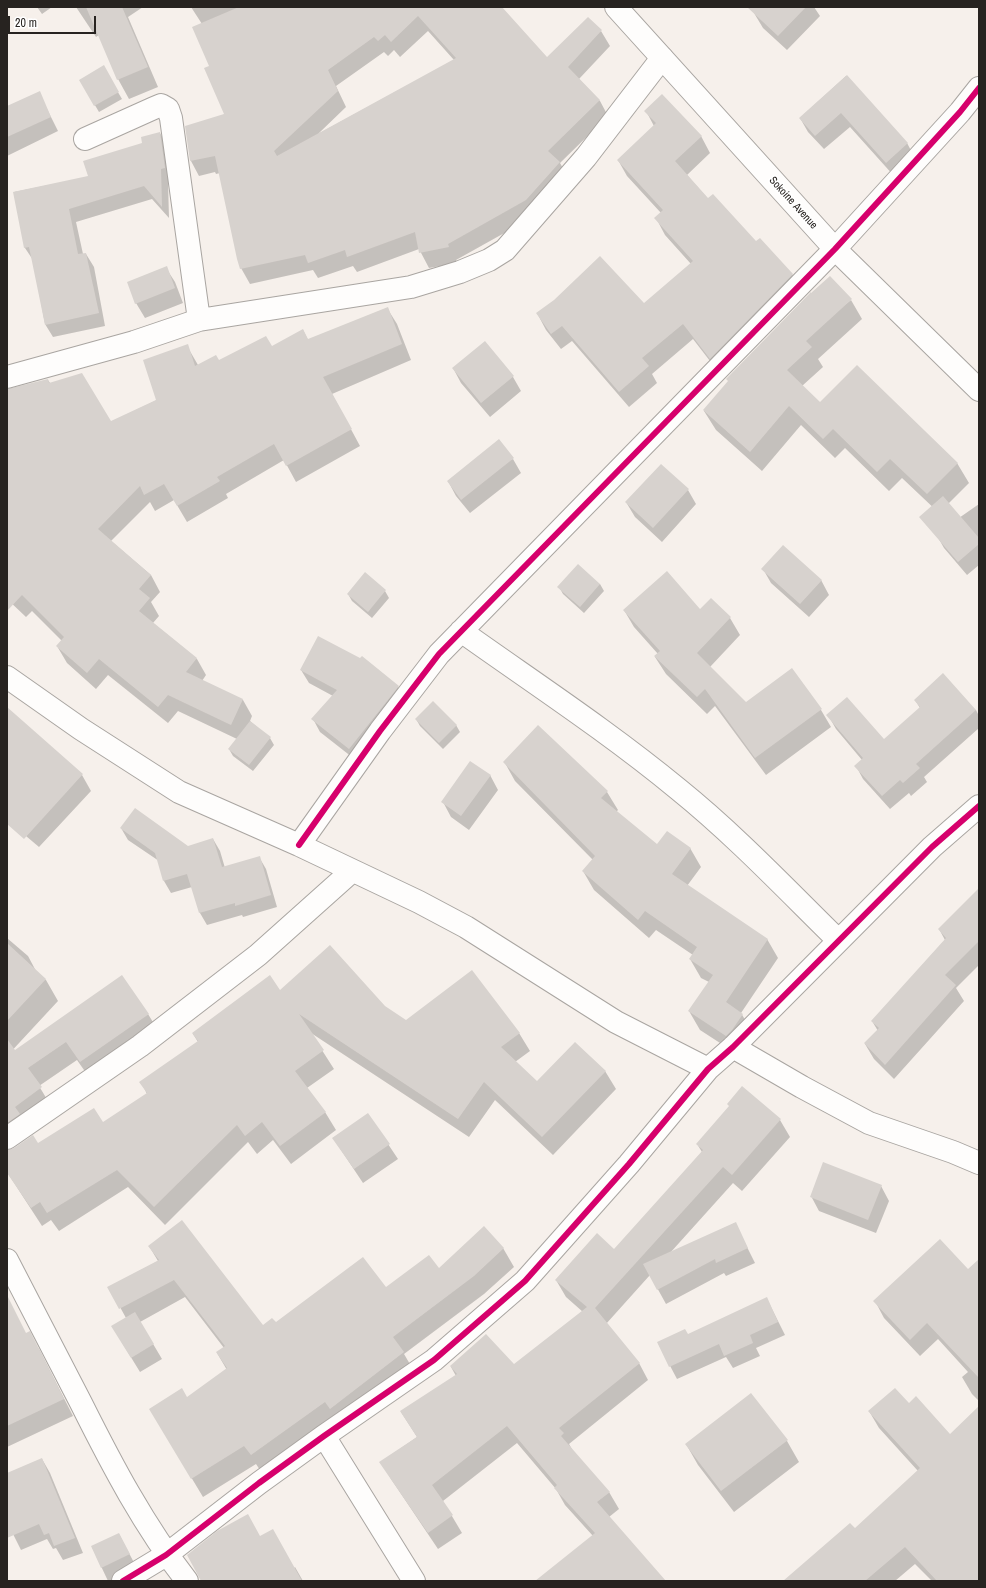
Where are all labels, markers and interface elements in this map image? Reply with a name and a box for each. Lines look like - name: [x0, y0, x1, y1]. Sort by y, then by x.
- scale bar: [10, 8, 98, 34]
- text: 20 m: [15, 15, 37, 31]
- street label: Sokoine Avenue: [766, 174, 820, 232]

